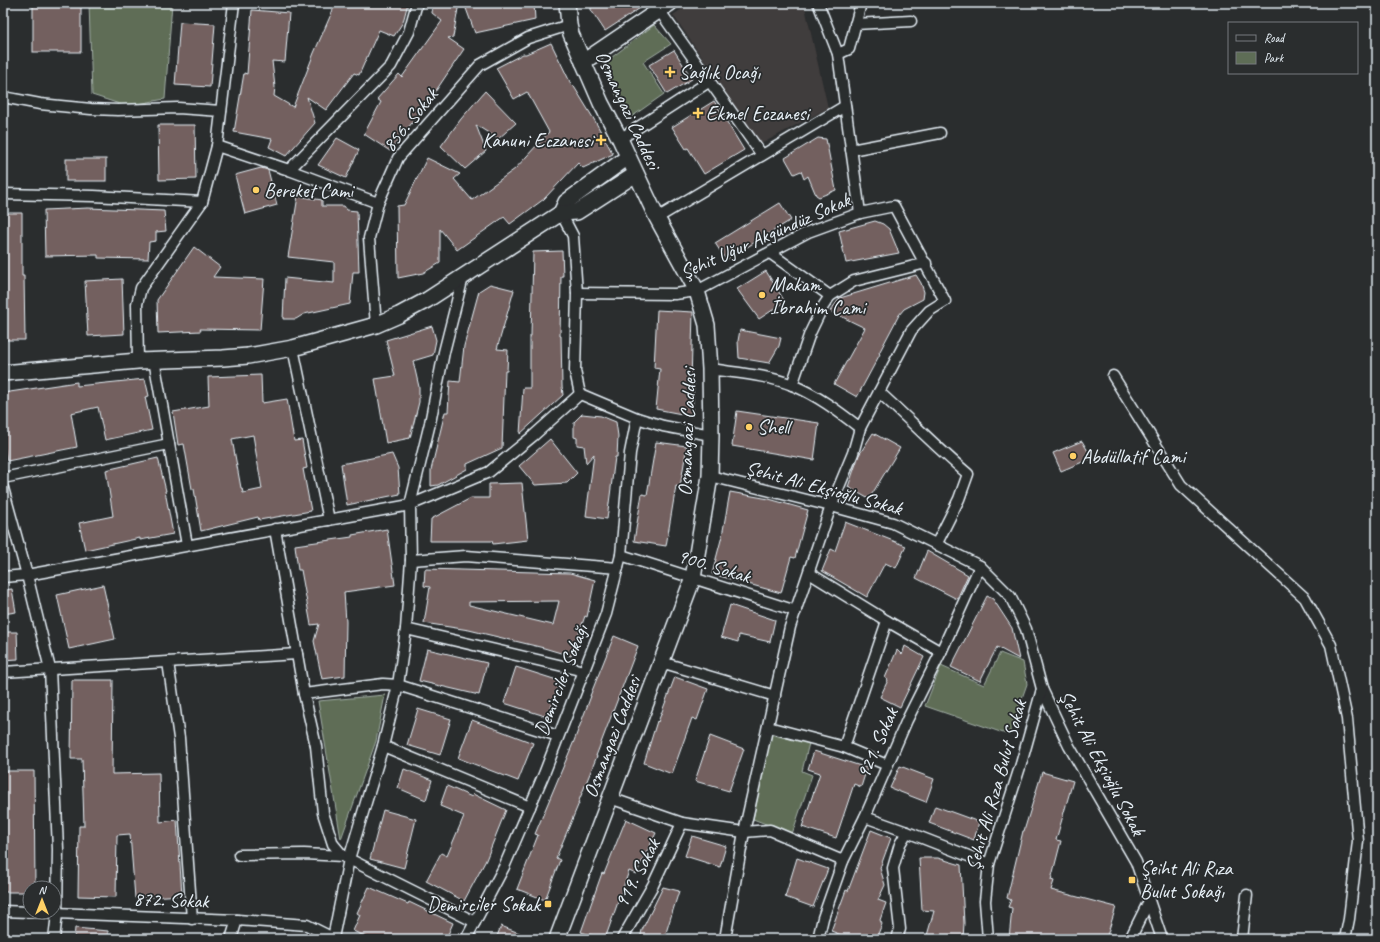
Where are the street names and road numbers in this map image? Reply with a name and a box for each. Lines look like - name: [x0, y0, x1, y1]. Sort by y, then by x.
- street label: Osmangazi Caddesi: [590, 47, 667, 175]
- street label: 856. Sokak: [377, 82, 444, 157]
- street label: Şehit Uğur Akgündüz Sokak: [676, 187, 855, 285]
- street label: Osmangazi Caddesi: [672, 365, 702, 496]
- street label: Şehit Ali Ekşioğlu Sokak: [743, 455, 906, 521]
- street label: 900. Sokak: [674, 543, 755, 589]
- street label: Demirciler Sokağı: [528, 620, 594, 739]
- street label: Osmangazi Caddesi: [577, 671, 647, 801]
- street label: Şehit Ali Ekşioğlu Sokak: [1053, 686, 1152, 841]
- street label: Şehit Ali Rıza Bulut Sokak: [960, 695, 1033, 873]
- street label: 921. Sokak: [850, 702, 904, 782]
- street label: 919. Sokak: [608, 833, 666, 912]
- street label: 872. Sokak: [133, 886, 211, 914]

